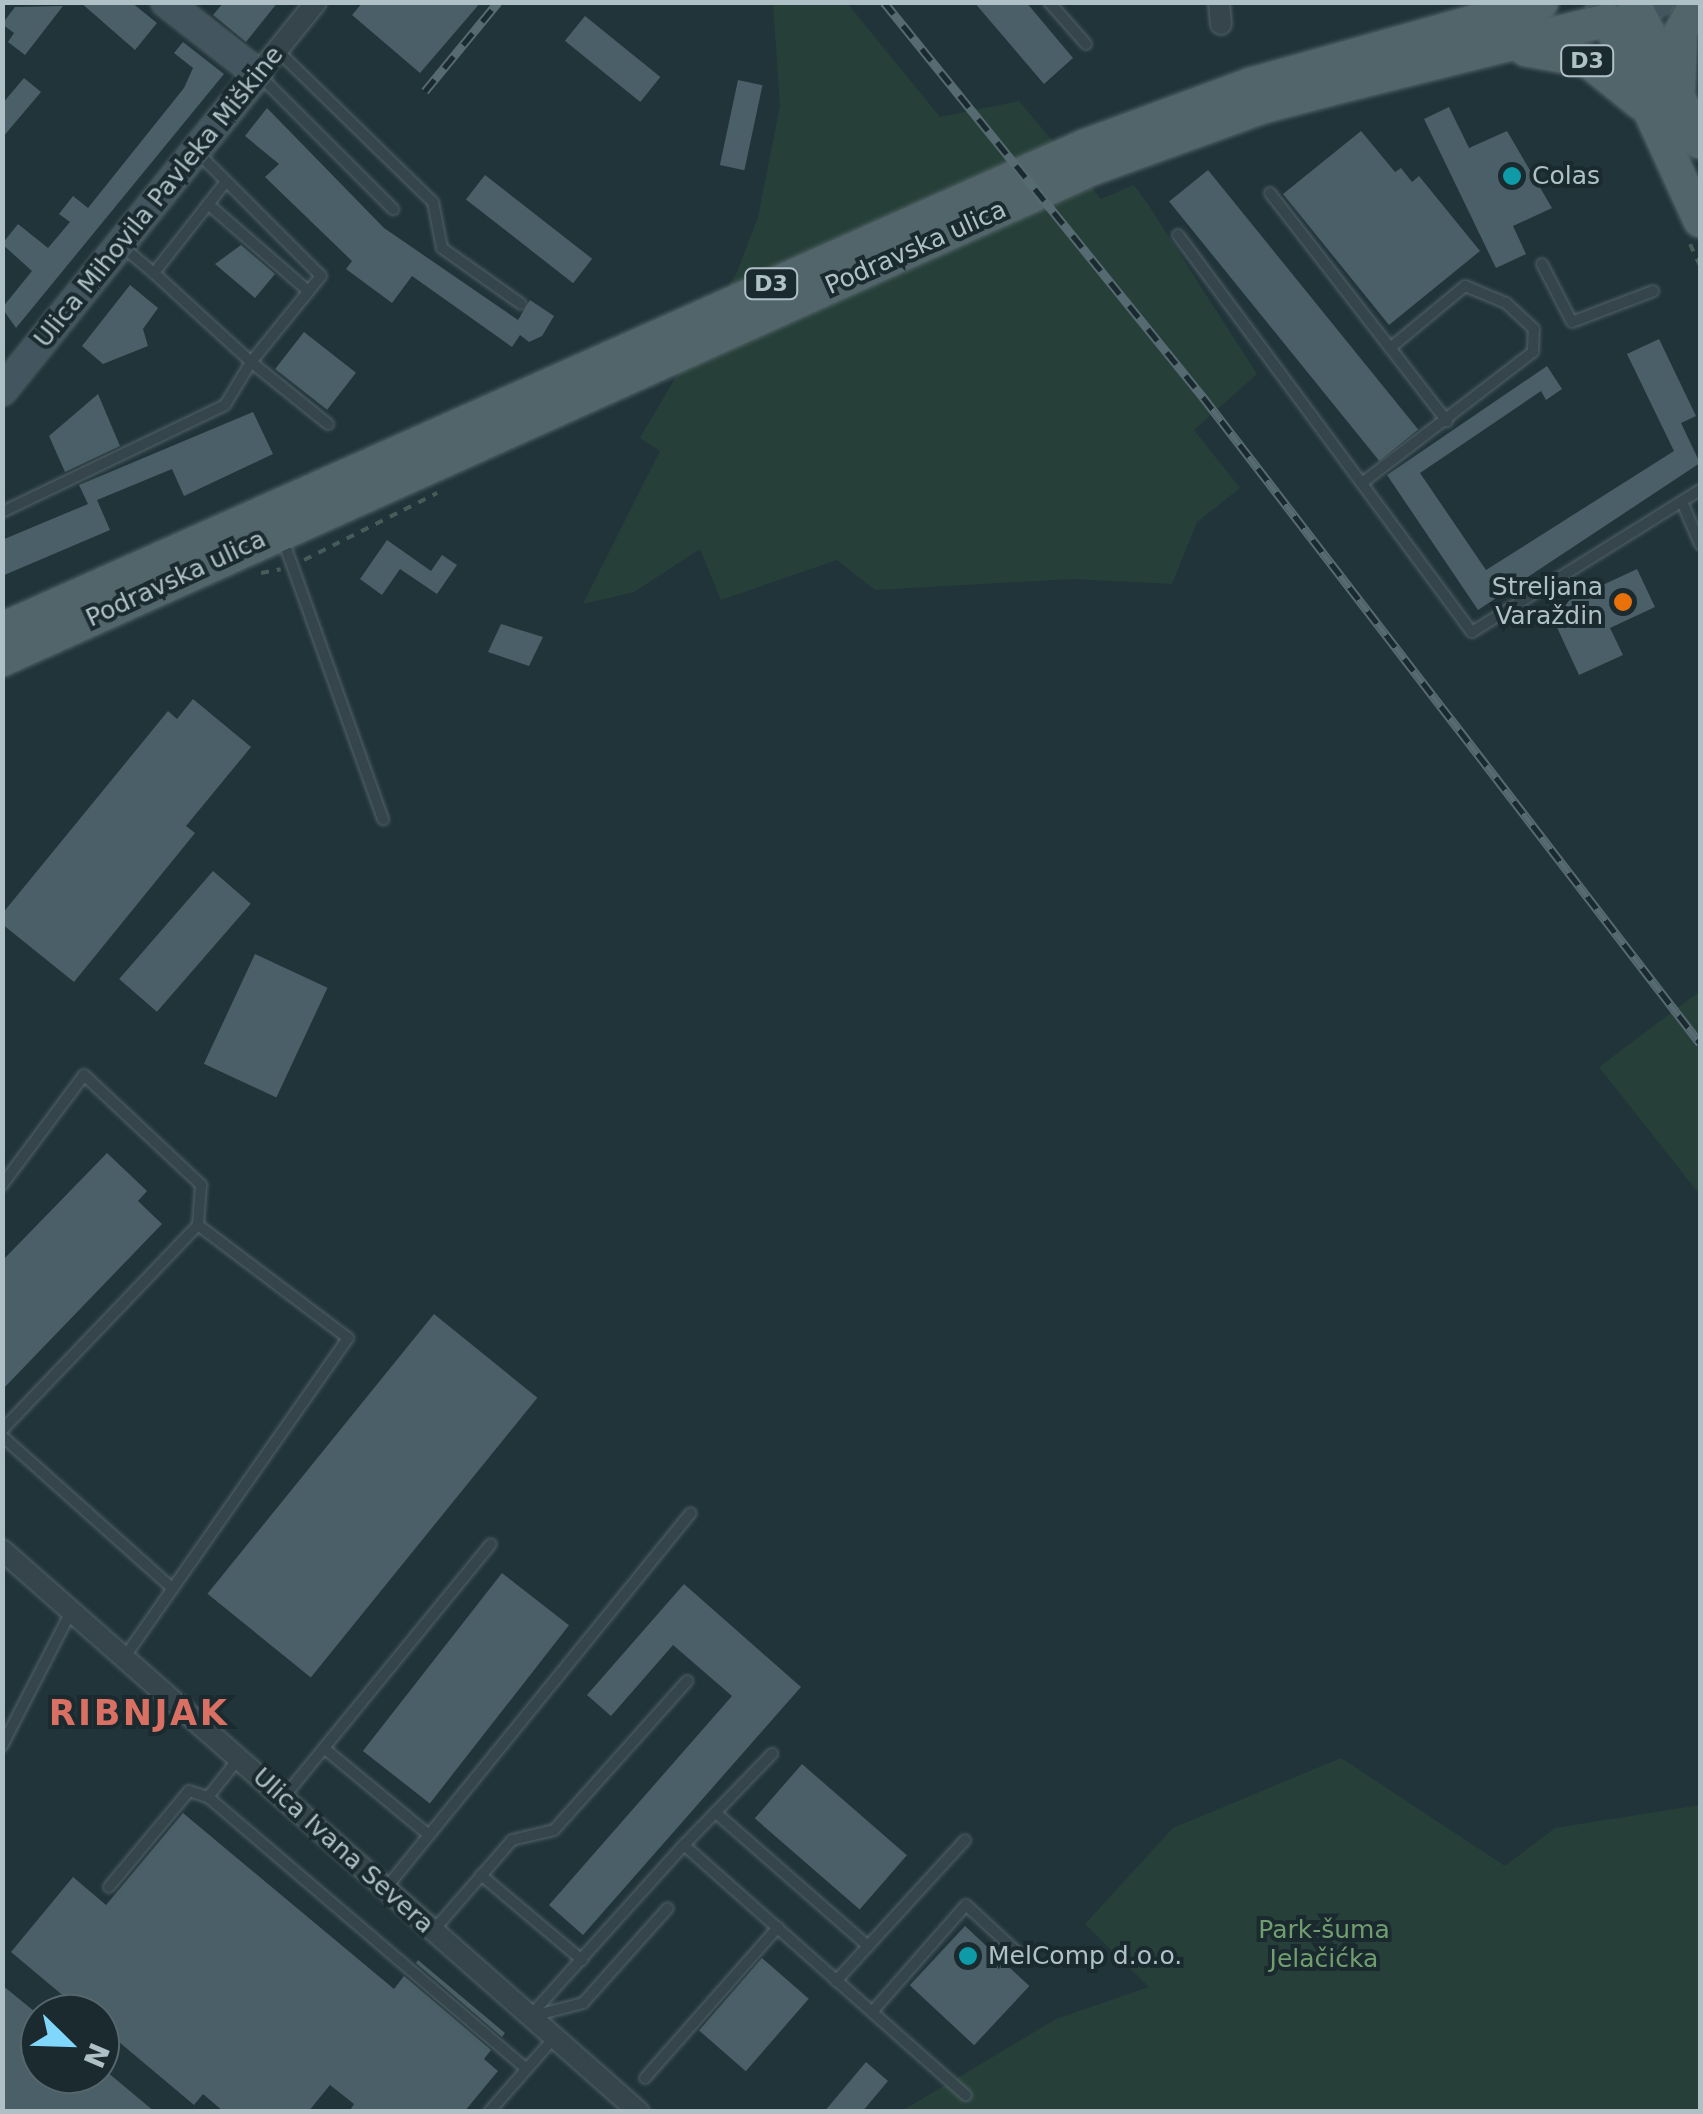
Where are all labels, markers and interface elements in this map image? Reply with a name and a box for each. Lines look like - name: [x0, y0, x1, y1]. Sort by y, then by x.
- street label: Ulica Mihovila Pavleka Miškine: [28, 40, 290, 354]
- road number: D3: [1560, 44, 1614, 78]
- place label: Colas: [1532, 161, 1600, 191]
- marker: Colas: [1501, 165, 1523, 187]
- street label: Podravska ulica: [821, 195, 1011, 301]
- road number: D3: [744, 267, 798, 301]
- street label: Podravska ulica: [81, 524, 271, 634]
- place label: Streljana Varaždin: [1492, 573, 1603, 632]
- marker: Streljana Varaždin: [1612, 591, 1634, 613]
- district label: RIBNJAK: [49, 1692, 229, 1734]
- street label: Ulica Ivana Severa: [246, 1762, 440, 1940]
- park label: Park-šuma Jelačićka: [1258, 1916, 1390, 1975]
- place label: MelComp d.o.o.: [988, 1941, 1182, 1971]
- marker: MelComp d.o.o.: [957, 1945, 979, 1967]
- north arrow: [20, 1994, 120, 2094]
- text: N: [76, 2038, 116, 2072]

